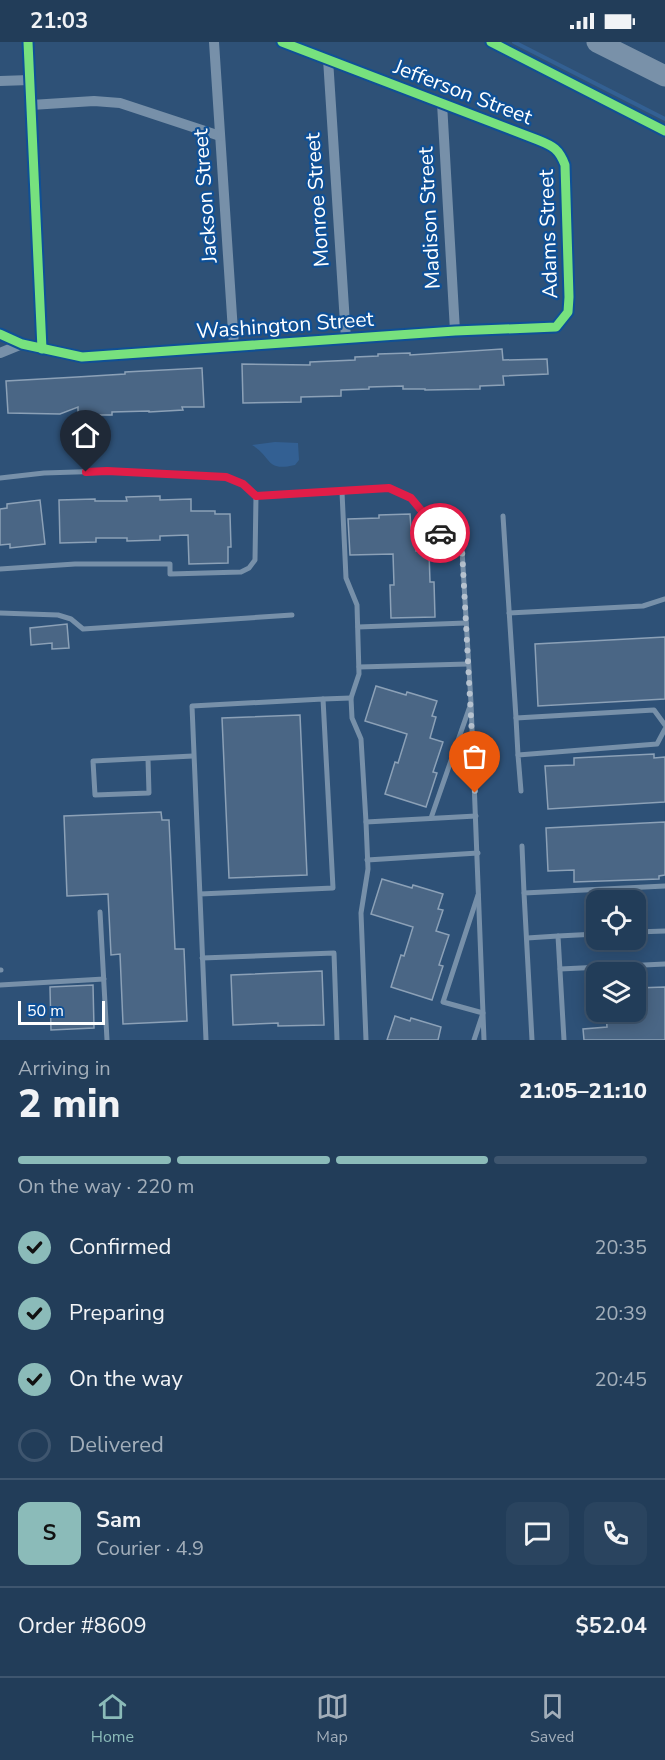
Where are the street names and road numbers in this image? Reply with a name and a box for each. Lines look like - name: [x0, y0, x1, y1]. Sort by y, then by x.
- street label: Jefferson Street: [389, 52, 537, 132]
- street label: Jackson Street: [186, 127, 224, 265]
- street label: Monroe Street: [298, 131, 336, 268]
- street label: Madison Street: [411, 145, 447, 290]
- street label: Adams Street: [532, 168, 564, 299]
- street label: Washington Street: [195, 305, 375, 345]

